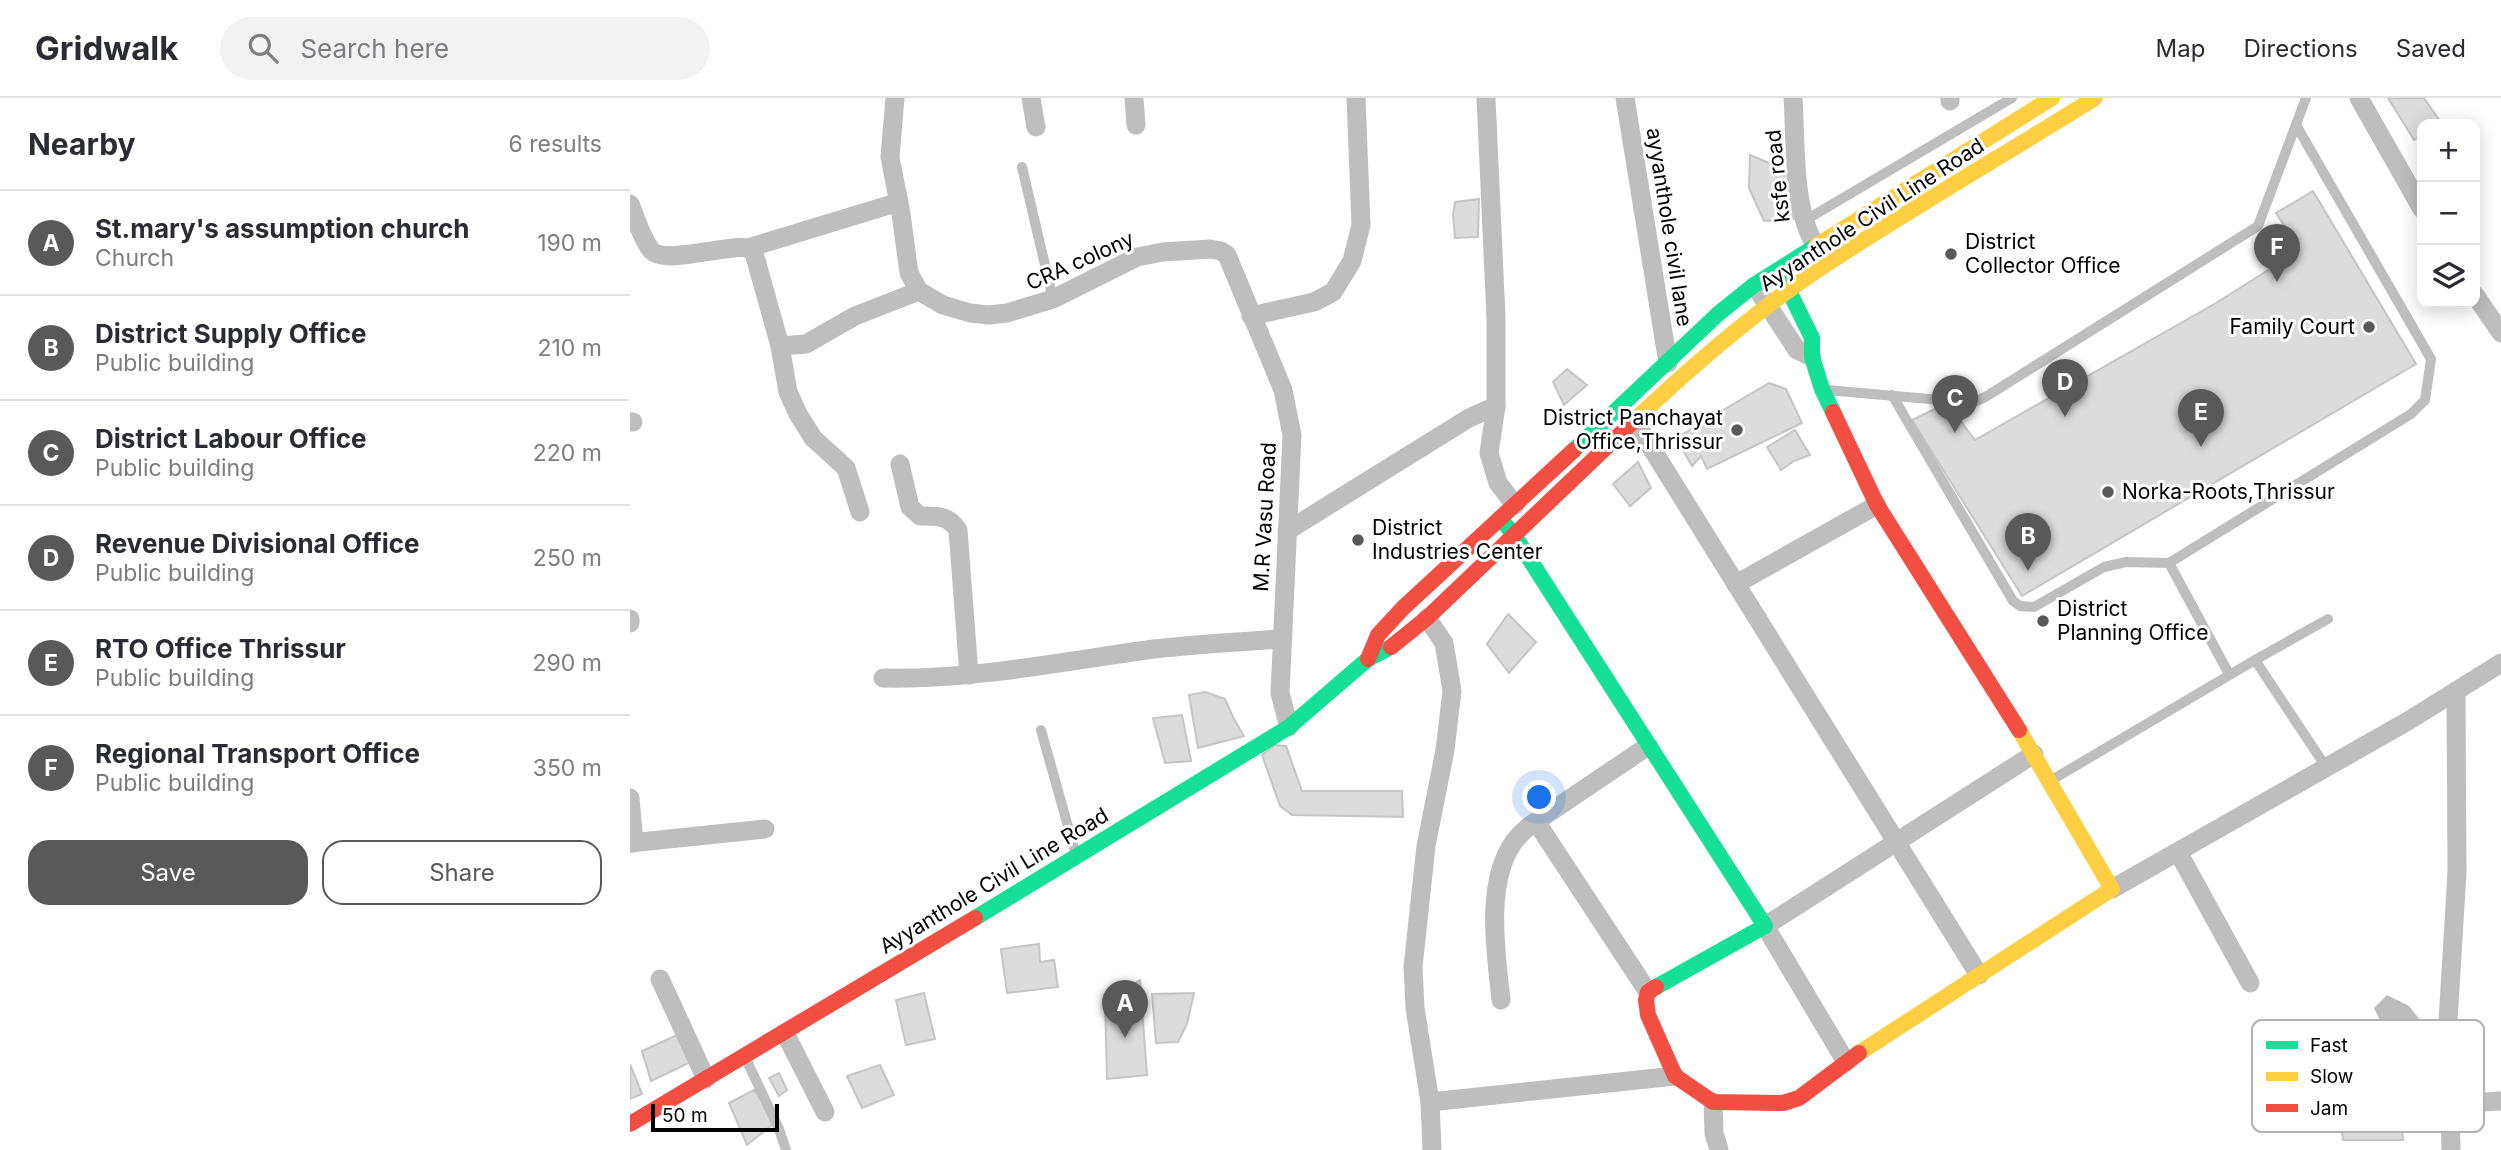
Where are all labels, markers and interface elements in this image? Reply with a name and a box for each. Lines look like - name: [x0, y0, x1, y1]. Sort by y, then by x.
- search box: [220, 17, 710, 80]
- text: Gridwalk: [35, 28, 178, 68]
- icon: search: [244, 29, 282, 67]
- text: Search here: [300, 33, 449, 64]
- text: Map: [2156, 34, 2205, 63]
- text: Directions: [2243, 34, 2358, 63]
- text: Saved: [2396, 34, 2466, 63]
- map controls: [2417, 119, 2480, 308]
- button: +: [2417, 119, 2480, 182]
- text: Nearby: [28, 126, 136, 162]
- street label: ayyanthole civil lane: [1641, 126, 1698, 328]
- street label: ksfe road: [1760, 129, 1795, 224]
- text: 6 results: [508, 130, 602, 158]
- street label: Ayyanthole Civil Line Road: [1755, 133, 1989, 297]
- button: −: [2417, 182, 2480, 245]
- text: St.mary's assumption church: [95, 213, 470, 244]
- pin: F: [2254, 224, 2300, 282]
- street label: CRA colony: [1022, 226, 1138, 295]
- text: A: [42, 229, 60, 257]
- text: 190 m: [537, 229, 602, 257]
- place label: District Collector Office: [1965, 229, 2121, 278]
- text: Church: [95, 244, 174, 272]
- button: layers: [2417, 245, 2480, 308]
- marker: District Collector Office: [1943, 246, 1959, 262]
- place label: Family Court: [2229, 314, 2355, 339]
- text: District Supply Office: [95, 318, 367, 349]
- marker: Family Court: [2361, 319, 2377, 335]
- text: B: [43, 334, 59, 362]
- text: 210 m: [537, 334, 602, 362]
- text: Public building: [95, 349, 254, 377]
- pin: D: [2042, 359, 2088, 417]
- pin: C: [1932, 375, 1978, 433]
- pin: E: [2178, 389, 2224, 447]
- place label: District Panchayat Office,Thrissur: [1543, 405, 1723, 454]
- marker: District Panchayat Office,Thrissur: [1729, 422, 1745, 438]
- text: District Labour Office: [95, 423, 366, 454]
- text: C: [42, 439, 60, 467]
- text: 220 m: [533, 439, 602, 467]
- street label: M.R Vasu Road: [1248, 442, 1281, 592]
- text: Public building: [95, 454, 254, 482]
- place label: Norka-Roots,Thrissur: [2122, 479, 2335, 504]
- marker: Norka-Roots,Thrissur: [2100, 484, 2116, 500]
- pin: B: [2005, 513, 2051, 571]
- place label: District Industries Center: [1372, 515, 1543, 564]
- text: Revenue Divisional Office: [95, 528, 420, 559]
- marker: District Industries Center: [1350, 532, 1366, 548]
- text: D: [43, 544, 59, 572]
- text: 250 m: [533, 544, 602, 572]
- text: Public building: [95, 559, 254, 587]
- place label: District Planning Office: [2057, 596, 2209, 645]
- marker: District Planning Office: [2035, 613, 2051, 629]
- text: RTO Office Thrissur: [95, 633, 346, 664]
- text: E: [44, 649, 58, 677]
- text: 290 m: [533, 649, 602, 677]
- text: Public building: [95, 664, 254, 692]
- text: Regional Transport Office: [95, 738, 420, 769]
- text: F: [44, 754, 58, 782]
- text: 350 m: [533, 754, 602, 782]
- text: Public building: [95, 769, 254, 797]
- your location: [1522, 780, 1556, 814]
- street label: Ayyanthole Civil Line Road: [875, 802, 1113, 959]
- button: Save: [28, 840, 308, 905]
- button: Share: [322, 840, 602, 905]
- pin: A: [1102, 980, 1148, 1038]
- legend: [2252, 1020, 2484, 1132]
- text: Fast: [2310, 1034, 2348, 1057]
- text: Slow: [2310, 1065, 2353, 1088]
- text: Jam: [2310, 1097, 2348, 1120]
- scale bar: [651, 1101, 779, 1133]
- text: 50 m: [662, 1104, 708, 1127]

